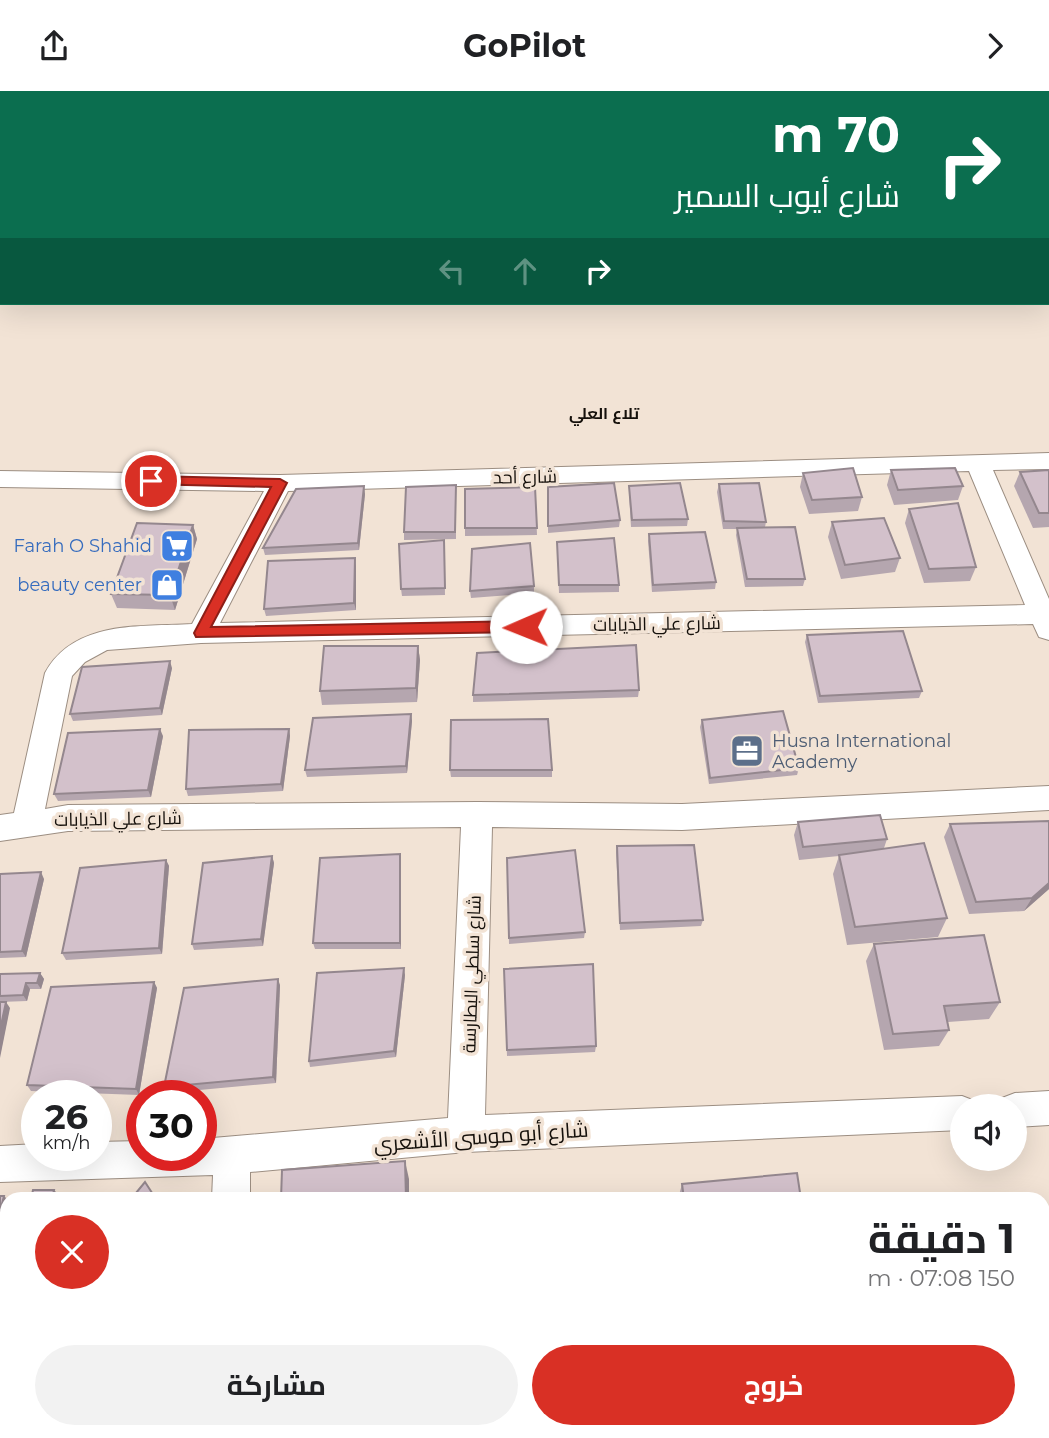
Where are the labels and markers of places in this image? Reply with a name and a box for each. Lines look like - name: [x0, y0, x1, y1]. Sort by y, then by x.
- pin: [121, 451, 181, 511]
- supermarket icon: Farah O Shahid: [158, 527, 196, 565]
- place label: Farah O Shahid: [13, 535, 152, 557]
- shop icon: beauty center: [148, 566, 186, 604]
- place label: beauty center: [17, 574, 142, 596]
- place label: Husna International Academy: [772, 730, 951, 773]
- office icon: Husna International Academy: [728, 732, 766, 770]

